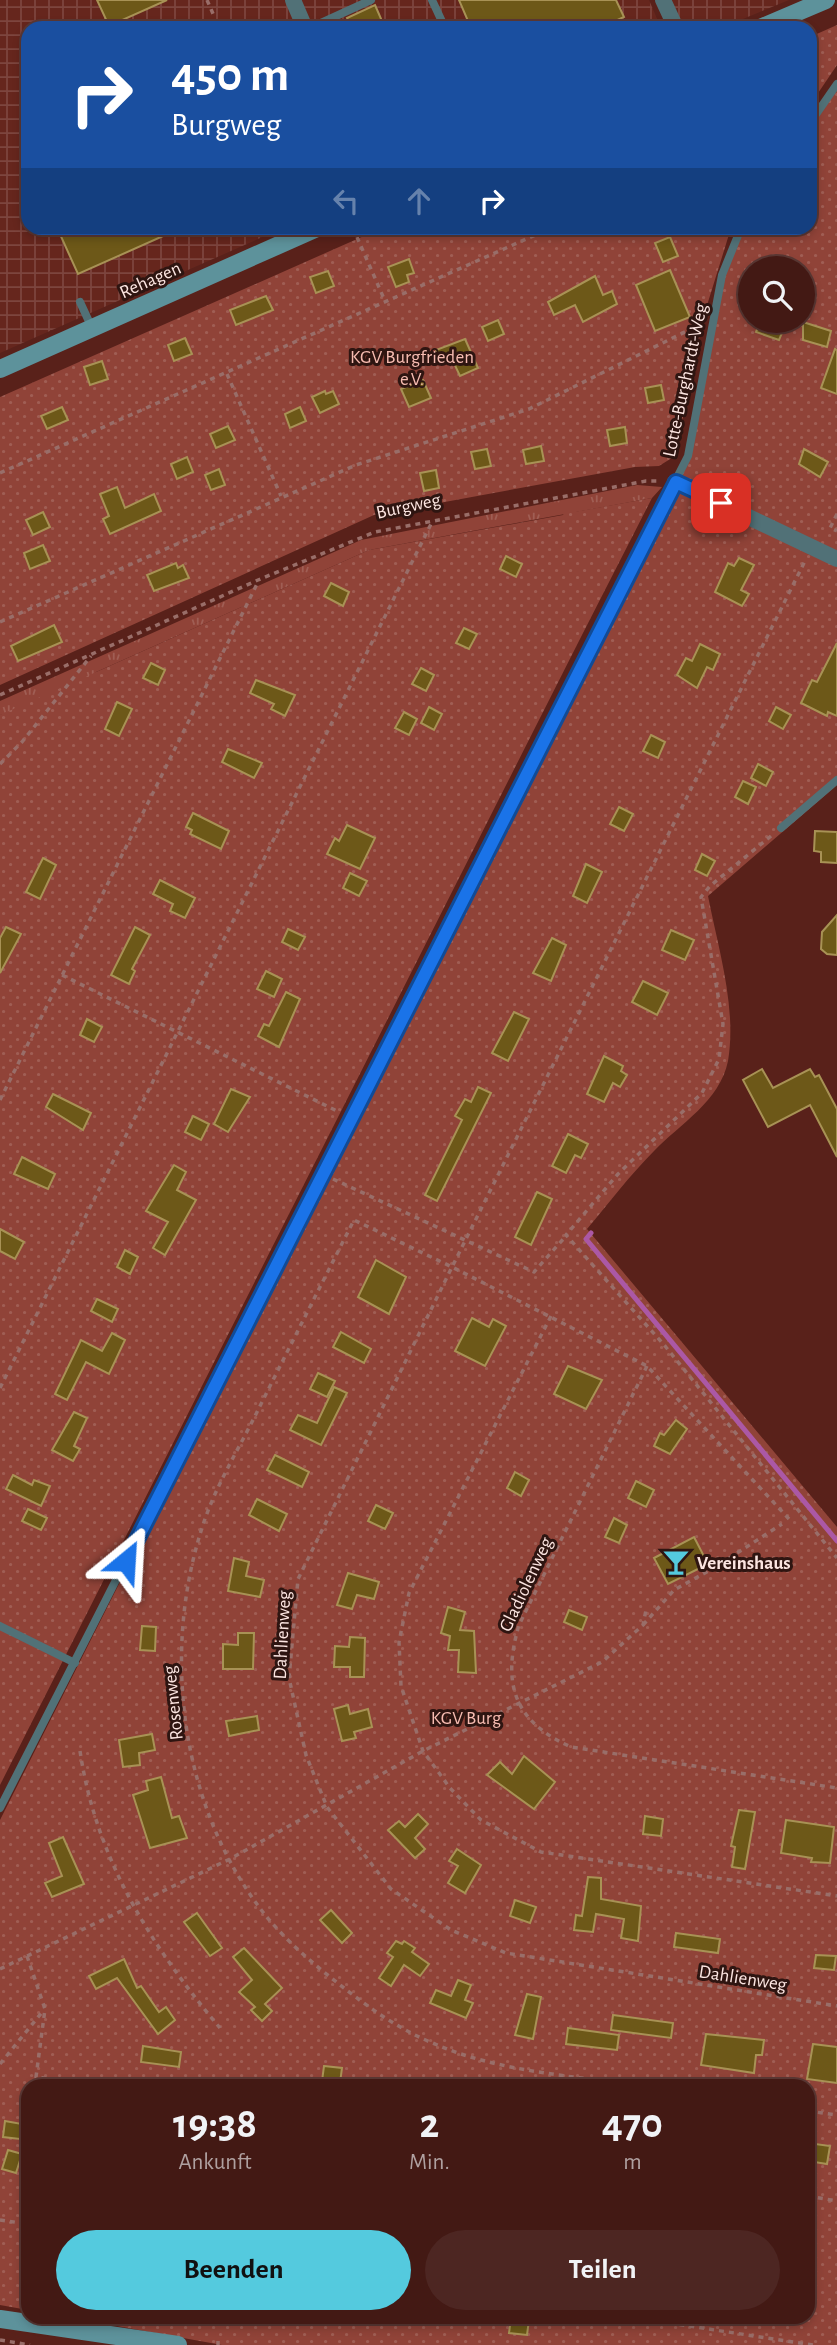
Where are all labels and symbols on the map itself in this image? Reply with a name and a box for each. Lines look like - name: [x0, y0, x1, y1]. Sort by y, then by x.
- street label: Rehagen: [117, 258, 184, 302]
- street label: Lotte-Burghardt-Weg: [660, 301, 711, 459]
- park label: KGV Burgfrieden e.V.: [350, 348, 474, 389]
- pin: [691, 473, 751, 533]
- street label: Burgweg: [374, 490, 443, 523]
- position arrow: [89, 1524, 163, 1598]
- street label: Gladiolenweg: [496, 1534, 557, 1635]
- bar icon: Vereinshaus: [661, 1547, 691, 1577]
- place label: Vereinshaus: [697, 1554, 791, 1573]
- street label: Dahlienweg: [271, 1590, 294, 1680]
- street label: Rosenweg: [160, 1664, 187, 1741]
- park label: KGV Burg: [431, 1709, 502, 1728]
- street label: Dahlienweg: [697, 1962, 789, 1995]

